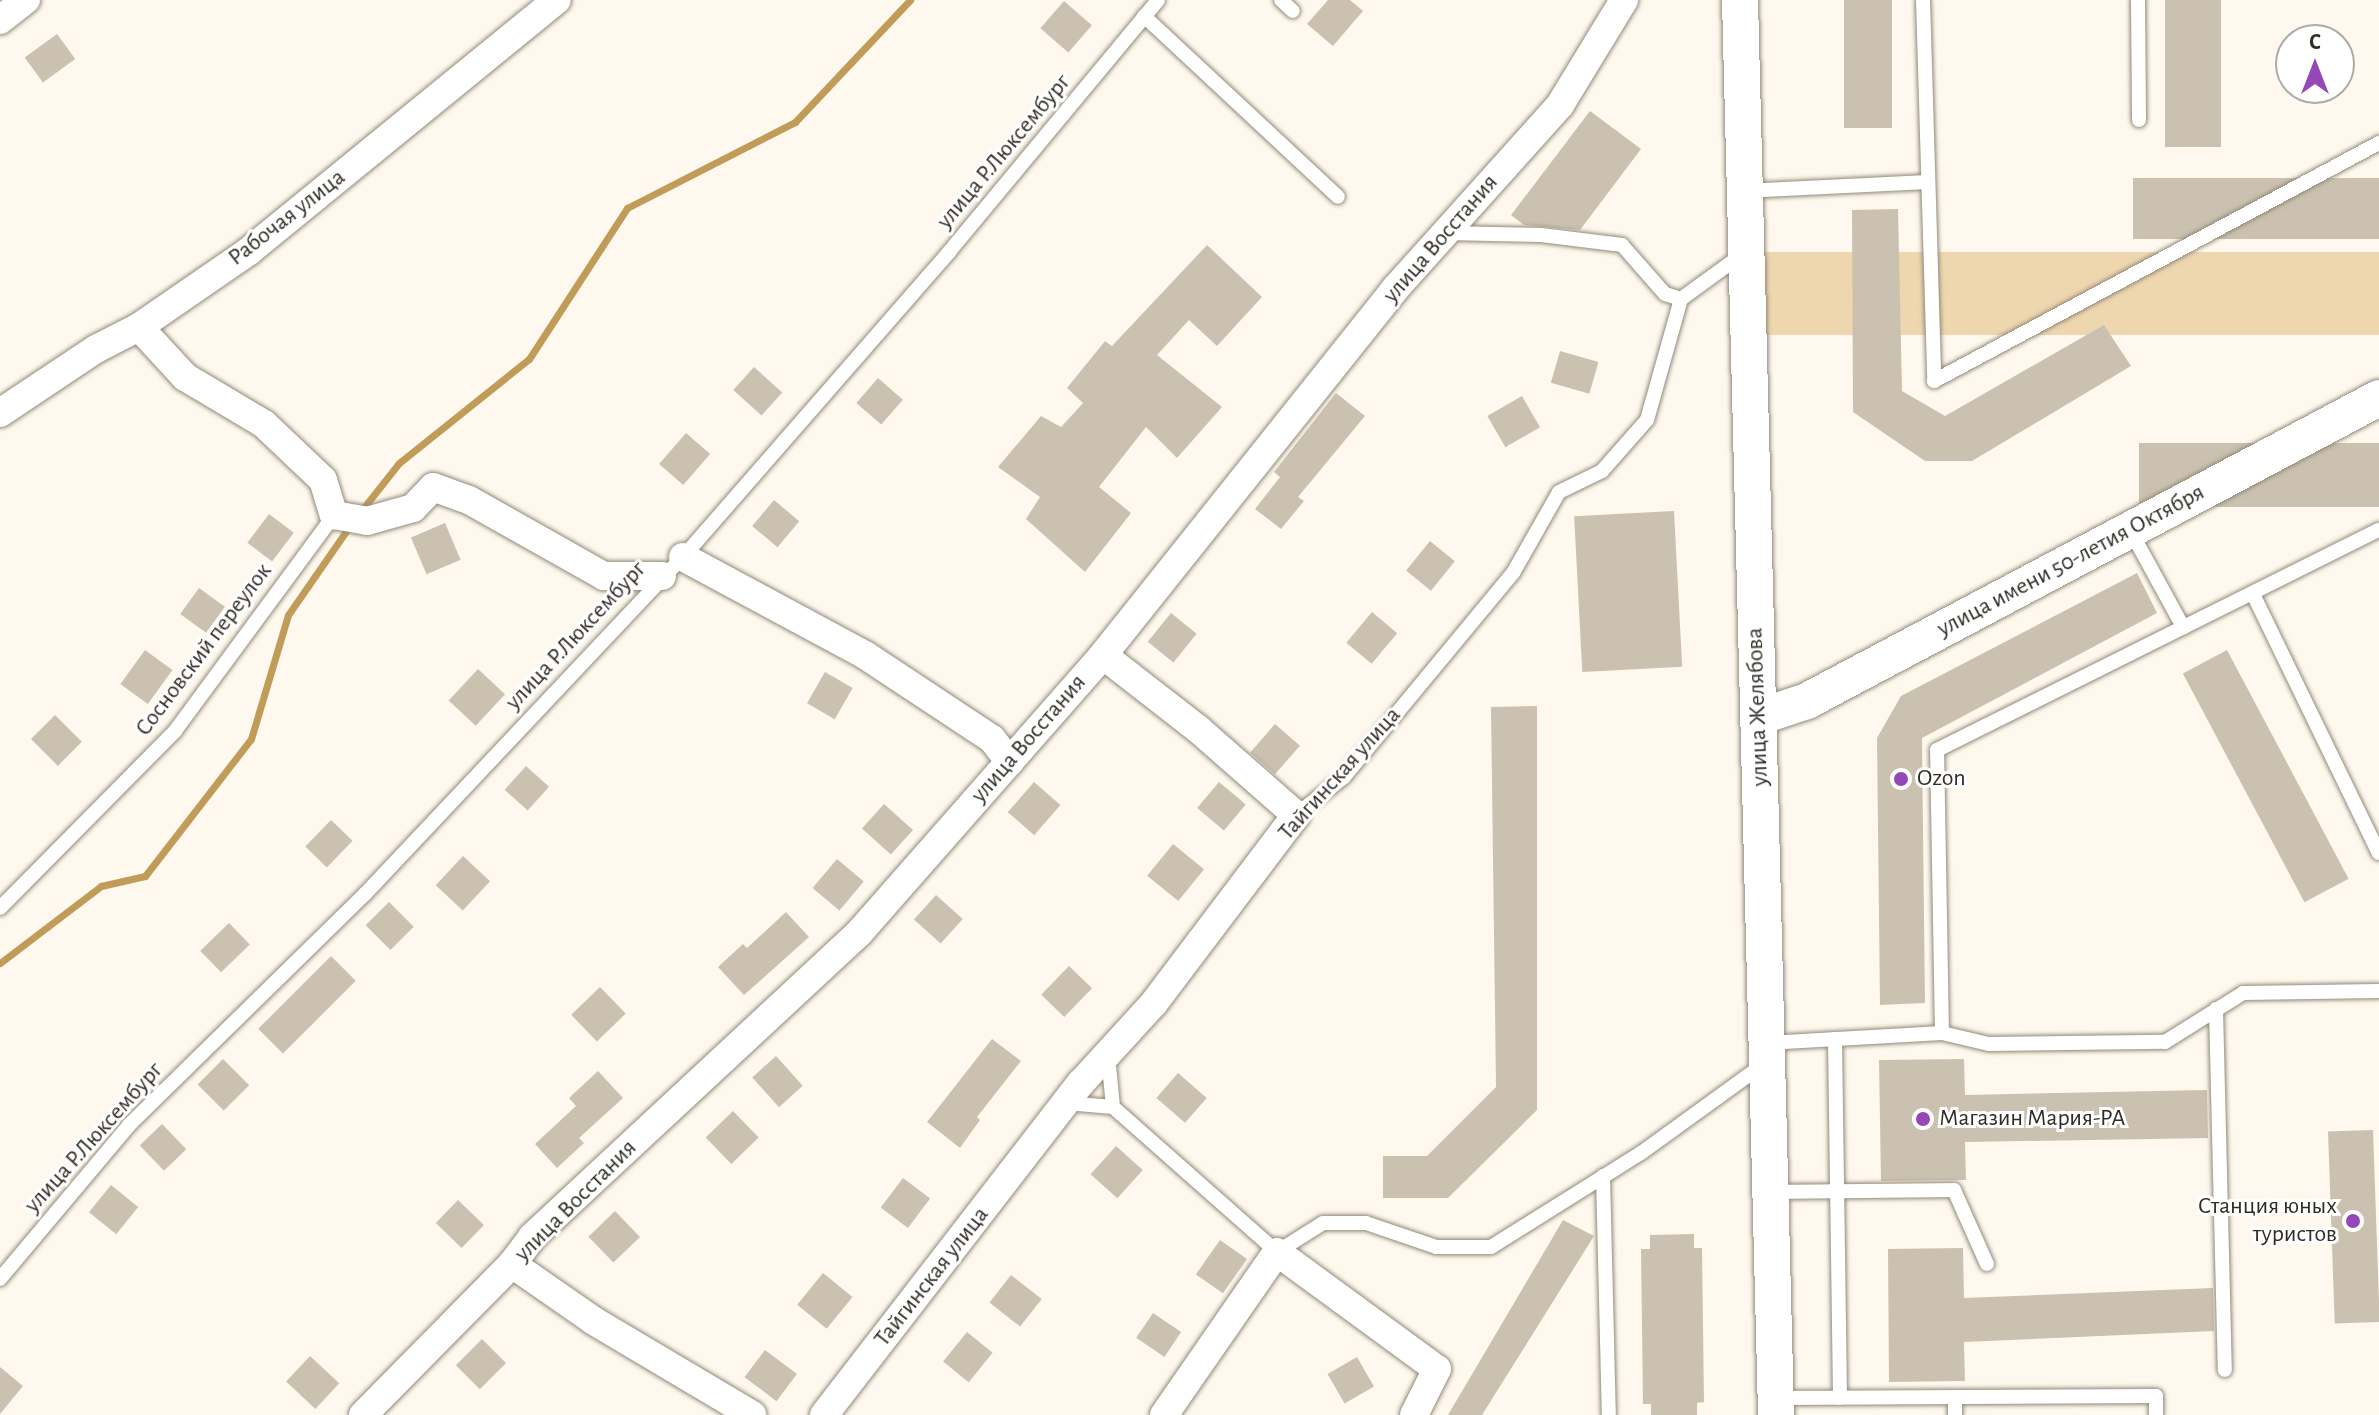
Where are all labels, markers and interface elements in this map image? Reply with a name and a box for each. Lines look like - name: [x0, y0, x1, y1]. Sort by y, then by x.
- north arrow: [2275, 24, 2355, 104]
- text: С: [2309, 31, 2321, 53]
- street label: улица Р.Люксембург: [931, 69, 1077, 235]
- street label: Рабочая улица: [223, 163, 351, 273]
- street label: улица Восстания: [1377, 169, 1505, 309]
- street label: улица имени 50-летия Октября: [1932, 478, 2210, 644]
- street label: улица Р.Люксембург: [500, 556, 652, 716]
- street label: Сосновский переулок: [130, 558, 278, 742]
- street label: улица Желябова: [1741, 627, 1775, 787]
- street label: улица Восстания: [965, 669, 1093, 809]
- street label: Тайгинская улица: [1273, 701, 1407, 847]
- place label: Ozon: [1917, 765, 1966, 793]
- marker: Ozon: [1892, 770, 1910, 788]
- street label: улица Р.Люксембург: [19, 1057, 169, 1219]
- place label: Магазин Мария-РА: [1939, 1105, 2125, 1133]
- marker: Магазин Мария-РА: [1914, 1110, 1932, 1128]
- street label: улица Восстания: [509, 1134, 643, 1268]
- place label: Станция юных туристов: [2198, 1193, 2337, 1249]
- street label: Тайгинская улица: [868, 1201, 996, 1353]
- marker: Станция юных туристов: [2344, 1212, 2362, 1230]

